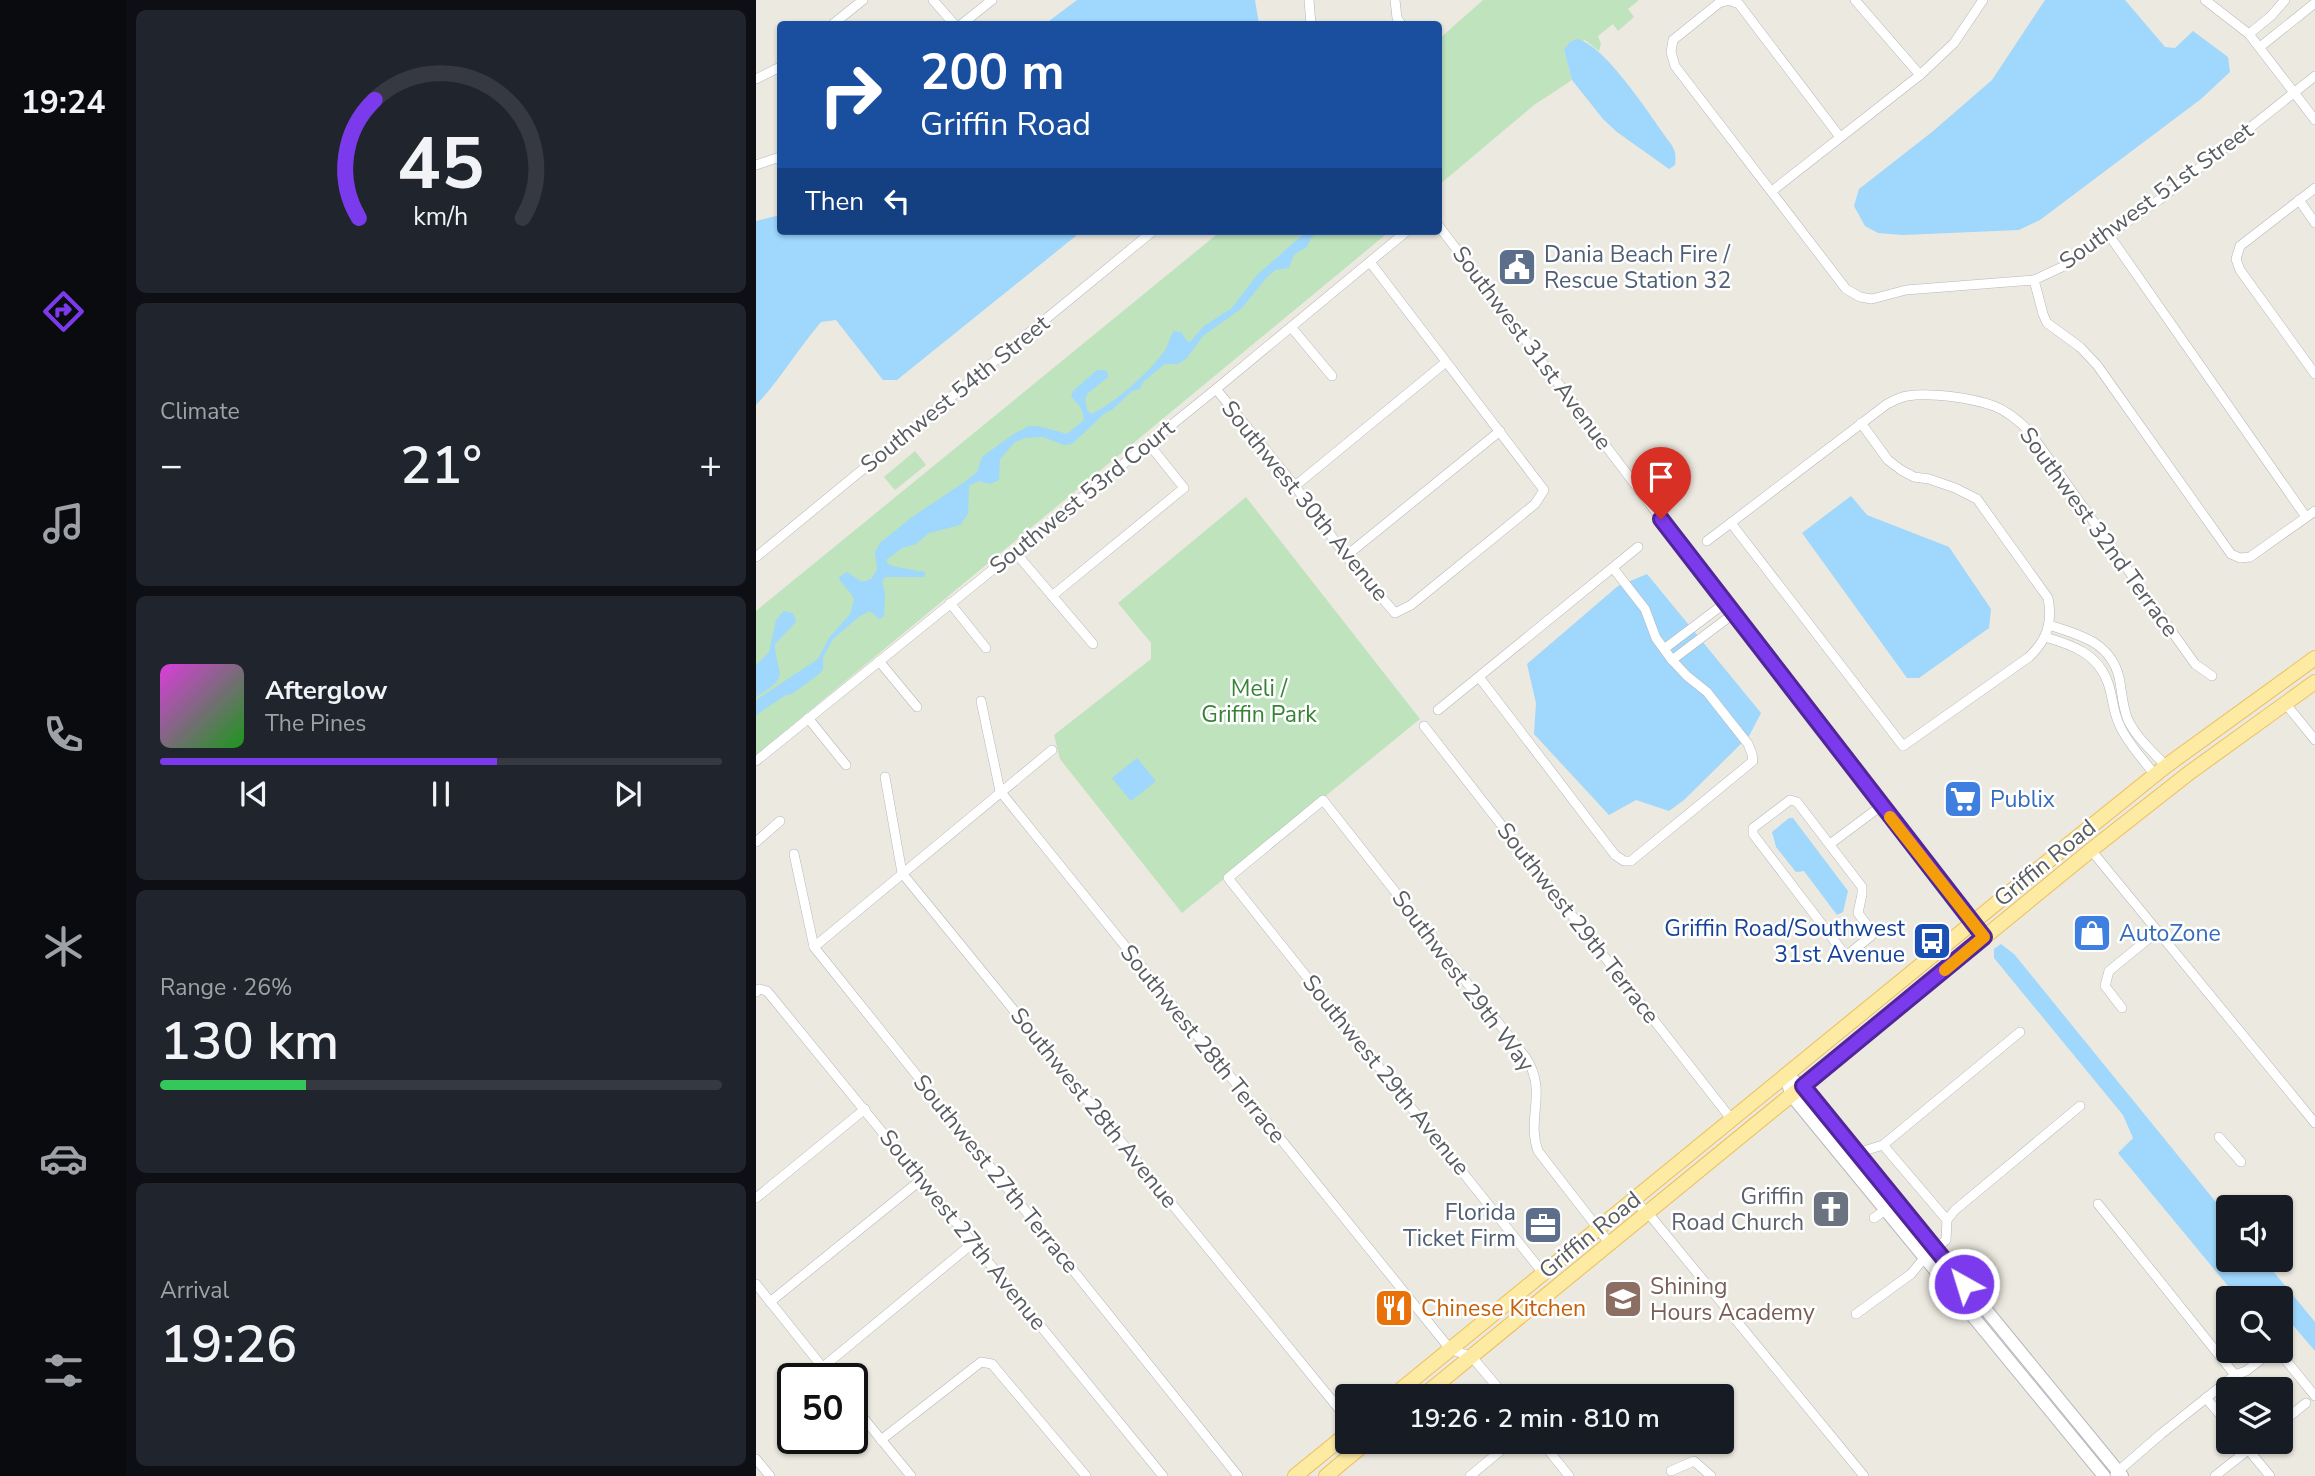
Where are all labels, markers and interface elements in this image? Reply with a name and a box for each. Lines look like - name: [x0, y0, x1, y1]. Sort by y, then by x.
- text: 200 m: [920, 39, 1064, 106]
- icon: right: [805, 49, 896, 140]
- text: 19:24: [21, 81, 105, 124]
- text: Griffin Road: [920, 103, 1091, 146]
- text: 45: [397, 114, 485, 214]
- street label: Southwest 51st Street: [2053, 115, 2260, 277]
- icon: left: [878, 182, 916, 220]
- text: Then: [805, 184, 864, 219]
- text: km/h: [413, 199, 469, 233]
- place label: Dania Beach Fire / Rescue Station 32: [1544, 239, 1731, 296]
- street label: Southwest 31st Avenue: [1445, 240, 1619, 456]
- public building icon: Dania Beach Fire / Rescue Station 32: [1496, 246, 1538, 288]
- icon: directions: [39, 287, 88, 336]
- street label: Southwest 54th Street: [854, 308, 1057, 480]
- street label: Southwest 30th Avenue: [1214, 394, 1396, 608]
- text: Climate: [160, 396, 240, 427]
- street label: Southwest 53rd Court: [983, 412, 1182, 581]
- street label: Southwest 32nd Terrace: [2012, 421, 2186, 643]
- text: 21°: [400, 430, 482, 501]
- text: −: [160, 440, 183, 491]
- text: +: [699, 440, 722, 491]
- pin: [1631, 447, 1691, 519]
- icon: arrive: [1642, 458, 1680, 496]
- icon: music: [39, 499, 88, 548]
- text: Afterglow: [265, 673, 388, 708]
- park label: Meli / Griffin Park: [1201, 673, 1317, 730]
- text: The Pines: [265, 708, 366, 739]
- icon: phone: [39, 710, 88, 759]
- icon: previous: [235, 775, 273, 813]
- icon: pause: [422, 775, 460, 813]
- icon: next: [609, 775, 647, 813]
- supermarket icon: Publix: [1942, 778, 1984, 820]
- place label: Publix: [1990, 784, 2055, 815]
- street label: Griffin Road: [1987, 812, 2103, 914]
- street label: Southwest 29th Terrace: [1490, 816, 1666, 1030]
- street label: Southwest 29th Way: [1385, 884, 1542, 1078]
- shop icon: AutoZone: [2071, 912, 2113, 954]
- place label: Griffin Road/Southwest 31st Avenue: [1664, 913, 1906, 970]
- place label: AutoZone: [2119, 918, 2221, 949]
- bus stop icon: Griffin Road/Southwest 31st Avenue: [1911, 920, 1953, 962]
- icon: climate: [39, 922, 88, 971]
- street label: Southwest 28th Terrace: [1113, 938, 1293, 1150]
- street label: Southwest 29th Avenue: [1295, 968, 1477, 1182]
- text: Range · 26%: [160, 972, 292, 1003]
- street label: Southwest 28th Avenue: [1003, 1001, 1185, 1215]
- text: 130 km: [160, 1006, 339, 1077]
- street label: Southwest 27th Terrace: [906, 1068, 1086, 1280]
- street label: Southwest 27th Avenue: [872, 1123, 1054, 1337]
- icon: car: [39, 1134, 88, 1183]
- place label: Griffin Road Church: [1671, 1181, 1804, 1238]
- street label: Griffin Road: [1532, 1184, 1648, 1286]
- church icon: Griffin Road Church: [1810, 1188, 1852, 1230]
- map controls: [2216, 1195, 2293, 1454]
- button: sound: [2216, 1195, 2293, 1272]
- place label: Florida Ticket Firm: [1403, 1197, 1516, 1254]
- office icon: Florida Ticket Firm: [1522, 1204, 1564, 1246]
- position arrow: [1927, 1247, 2001, 1321]
- place label: Shining Hours Academy: [1650, 1271, 1815, 1328]
- text: Arrival: [160, 1275, 229, 1306]
- school or university icon: Shining Hours Academy: [1602, 1278, 1644, 1320]
- button: search: [2216, 1286, 2293, 1363]
- restaurant icon: Chinese Kitchen: [1373, 1287, 1415, 1329]
- place label: Chinese Kitchen: [1421, 1293, 1586, 1324]
- text: 19:26: [160, 1309, 297, 1380]
- icon: filters: [39, 1346, 88, 1395]
- speed limit sign: 50: [777, 1363, 868, 1454]
- button: layers: [2216, 1377, 2293, 1454]
- text: 19:26 · 2 min · 810 m: [1409, 1401, 1660, 1436]

